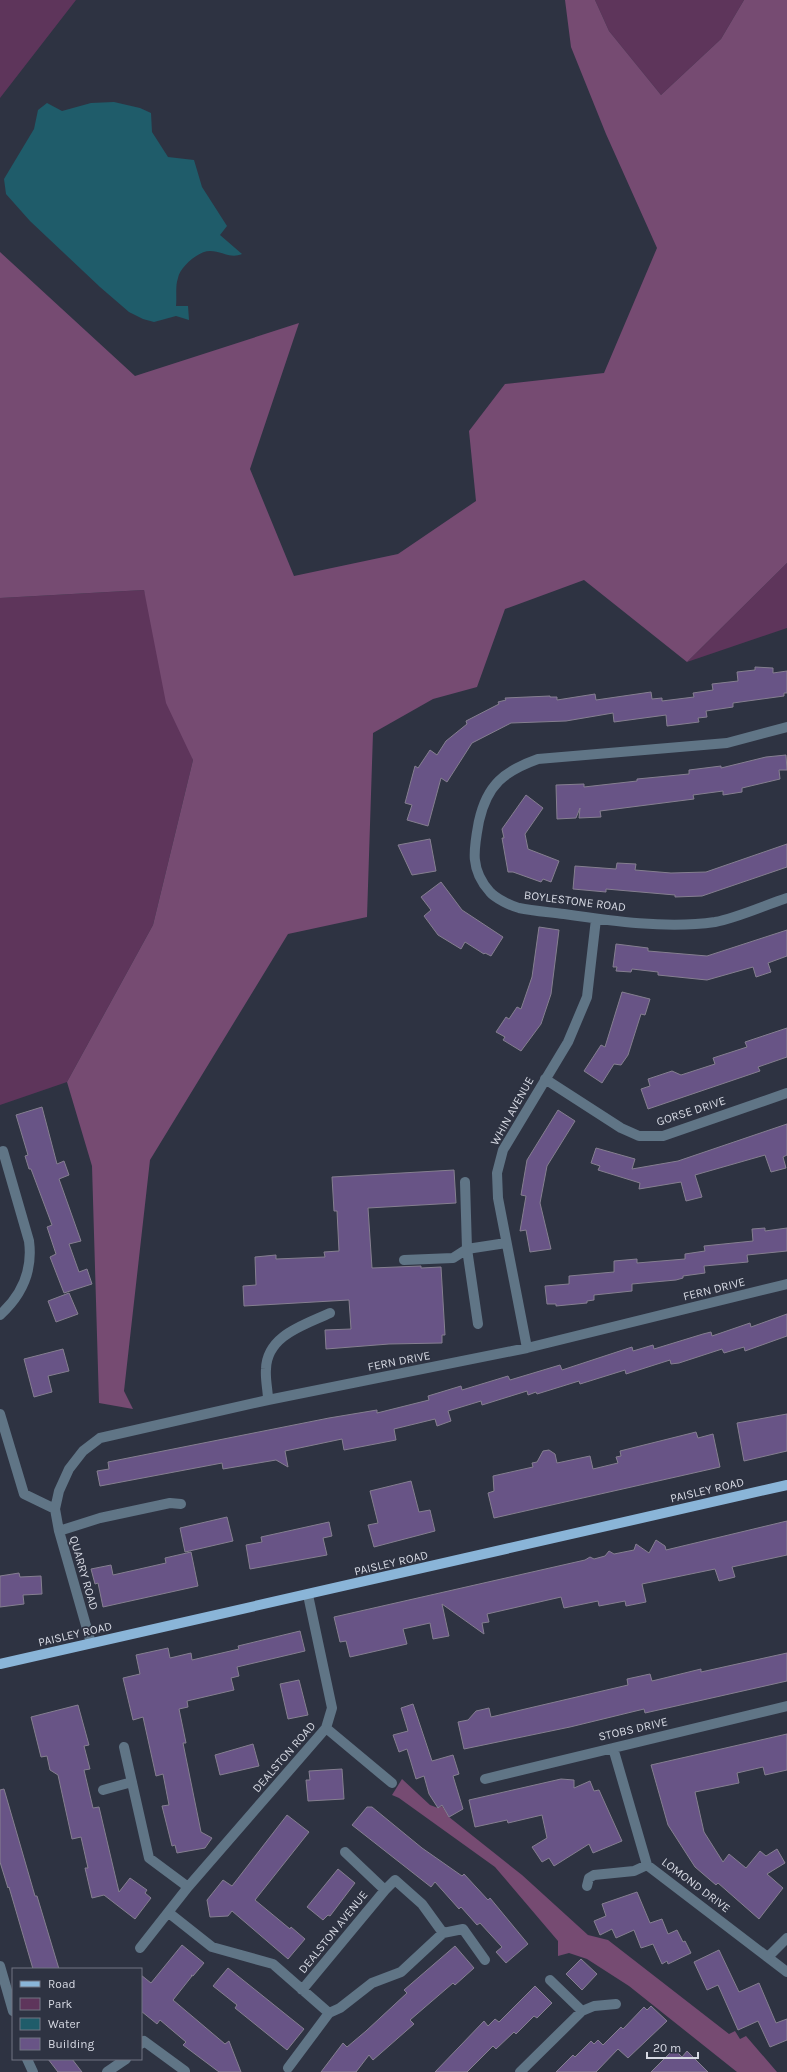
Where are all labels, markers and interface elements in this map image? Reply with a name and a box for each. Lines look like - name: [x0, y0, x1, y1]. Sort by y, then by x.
- street label: BOYLESTONE ROAD: [523, 888, 627, 914]
- street label: WHIN AVENUE: [487, 1074, 537, 1148]
- street label: GORSE DRIVE: [655, 1093, 727, 1129]
- street label: FERN DRIVE: [681, 1275, 747, 1303]
- street label: FERN DRIVE: [366, 1348, 432, 1374]
- street label: PAISLEY ROAD: [669, 1475, 745, 1505]
- street label: QUARRY ROAD: [67, 1534, 101, 1612]
- street label: PAISLEY ROAD: [353, 1548, 429, 1578]
- street label: PAISLEY ROAD: [37, 1619, 113, 1649]
- street label: STOBS DRIVE: [597, 1714, 669, 1744]
- street label: DEALSTON ROAD: [249, 1719, 319, 1795]
- street label: LOMOND DRIVE: [659, 1855, 733, 1915]
- street label: DEALSTON AVENUE: [295, 1888, 371, 1976]
- legend: [12, 1968, 142, 2060]
- text: Road: [48, 1977, 76, 1991]
- text: Park: [48, 1997, 73, 2011]
- text: Water: [48, 2017, 81, 2031]
- scale bar: [647, 2034, 698, 2060]
- text: Building: [48, 2037, 95, 2051]
- text: 20 m: [653, 2041, 681, 2055]

